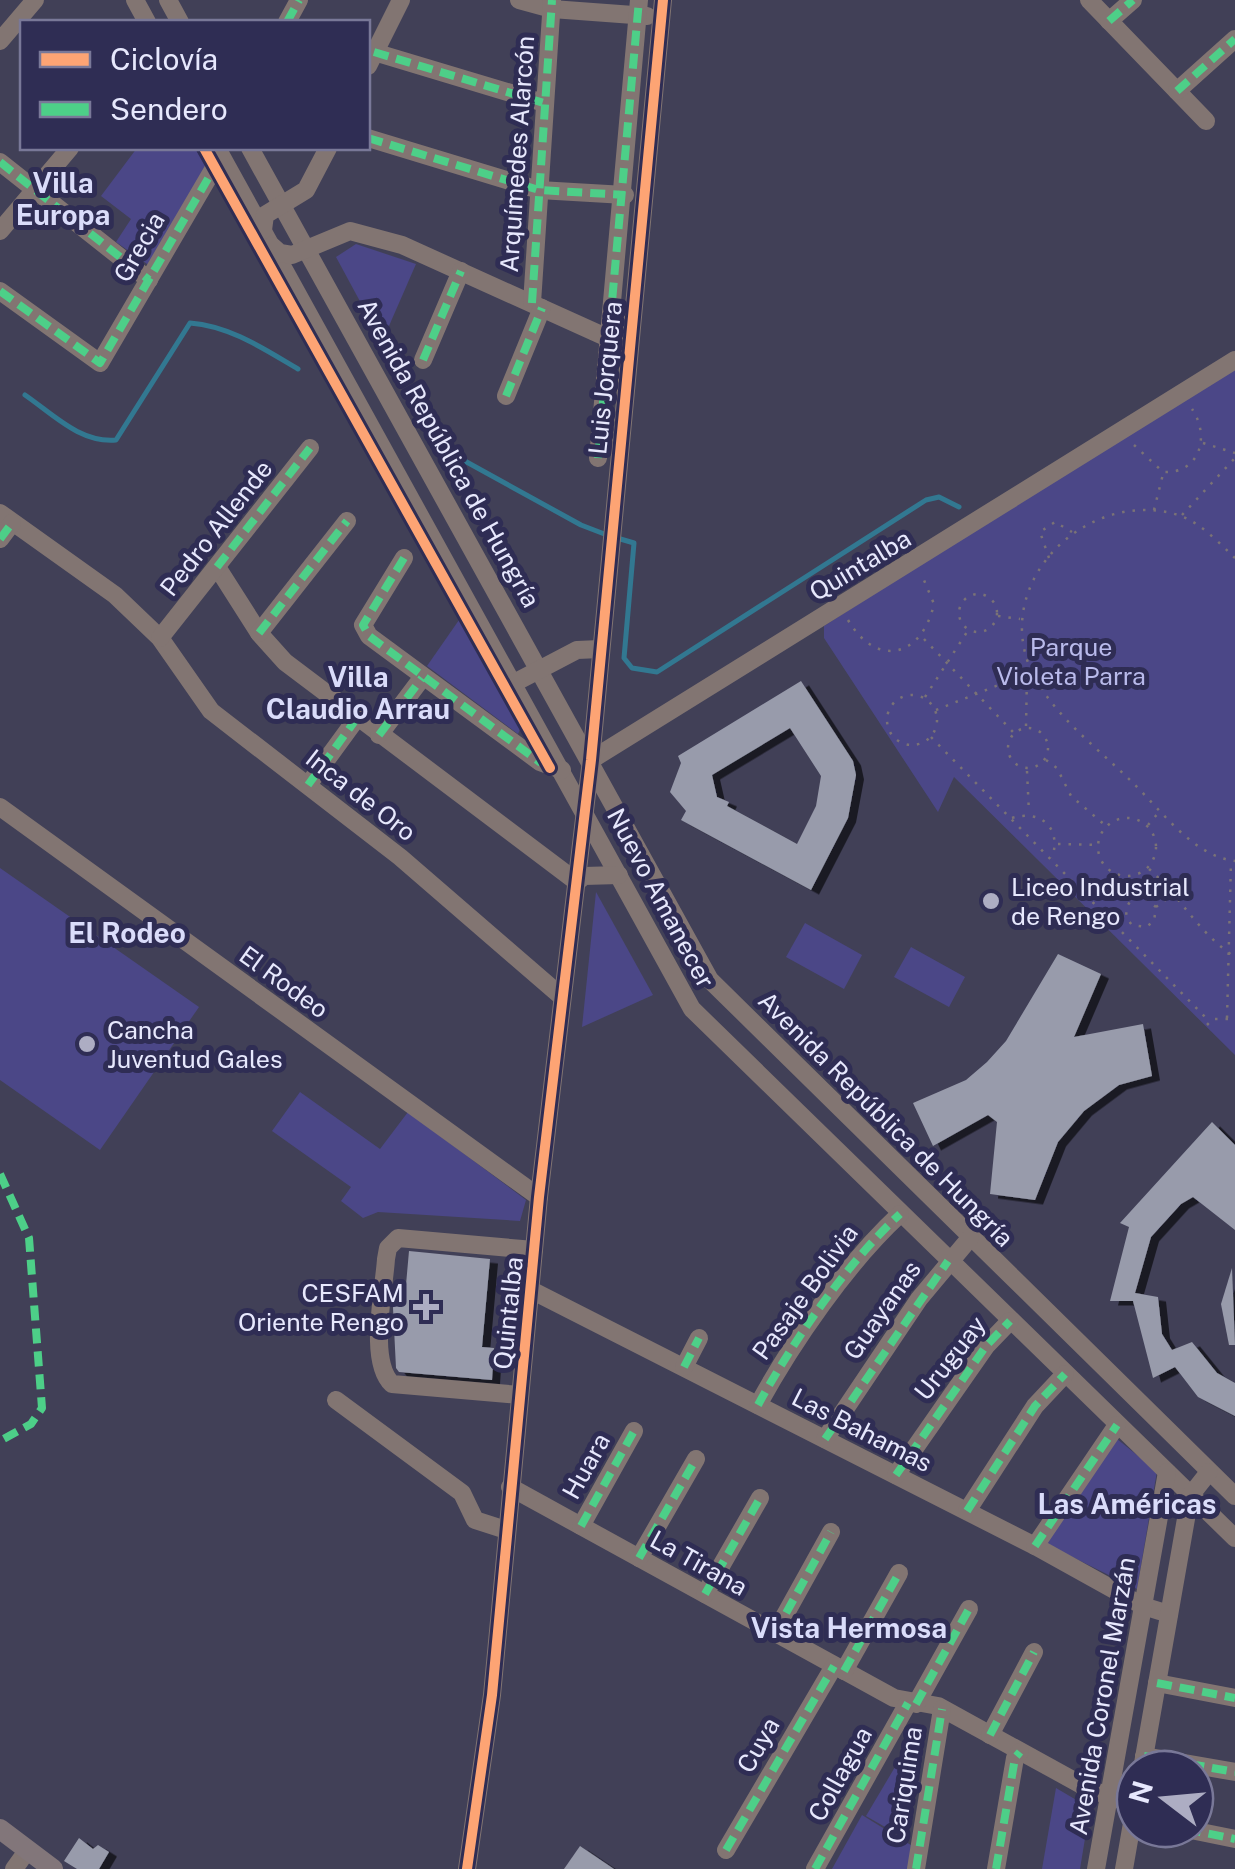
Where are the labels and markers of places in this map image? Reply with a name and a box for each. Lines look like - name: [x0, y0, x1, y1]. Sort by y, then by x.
- place label: Liceo Industrial de Rengo: [1011, 872, 1190, 931]
- marker: Liceo Industrial de Rengo: [980, 890, 1002, 912]
- place label: Cancha Juventud Gales: [107, 1015, 283, 1074]
- marker: Cancha Juventud Gales: [76, 1033, 98, 1055]
- place label: CESFAM Oriente Rengo: [238, 1278, 404, 1337]
- marker: CESFAM Oriente Rengo: [413, 1294, 439, 1320]

